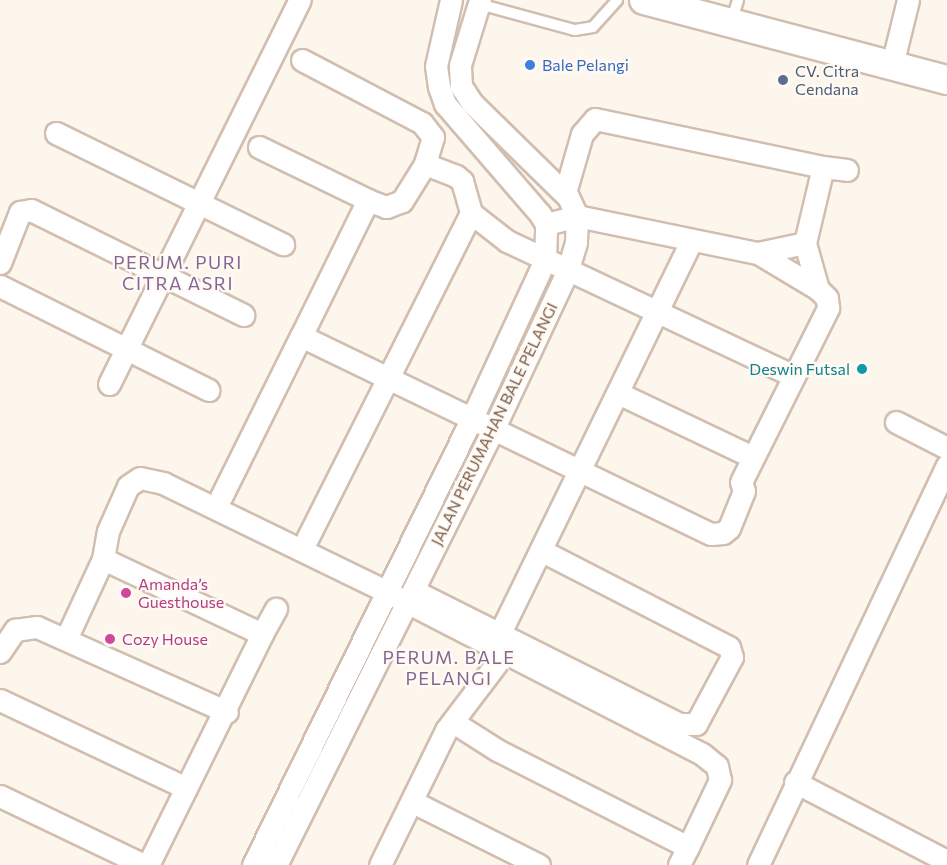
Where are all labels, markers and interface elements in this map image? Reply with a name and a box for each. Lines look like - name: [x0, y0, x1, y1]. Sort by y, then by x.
- place label: Bale Pelangi: [542, 55, 629, 75]
- marker: Bale Pelangi: [523, 58, 537, 72]
- place label: CV. Citra Cendana: [795, 61, 859, 99]
- marker: CV. Citra Cendana: [776, 73, 790, 87]
- district label: PERUM. PURI CITRA ASRI: [113, 252, 243, 294]
- street label: JALAN PERUMAHAN BALE PELANGI: [427, 299, 561, 549]
- place label: Deswin Futsal: [749, 359, 850, 379]
- marker: Deswin Futsal: [855, 362, 869, 376]
- place label: Amanda’s Guesthouse: [138, 574, 224, 612]
- marker: Amanda’s Guesthouse: [119, 586, 133, 600]
- place label: Cozy House: [122, 629, 208, 649]
- marker: Cozy House: [103, 632, 117, 646]
- district label: PERUM. BALE PELANGI: [382, 647, 516, 690]

